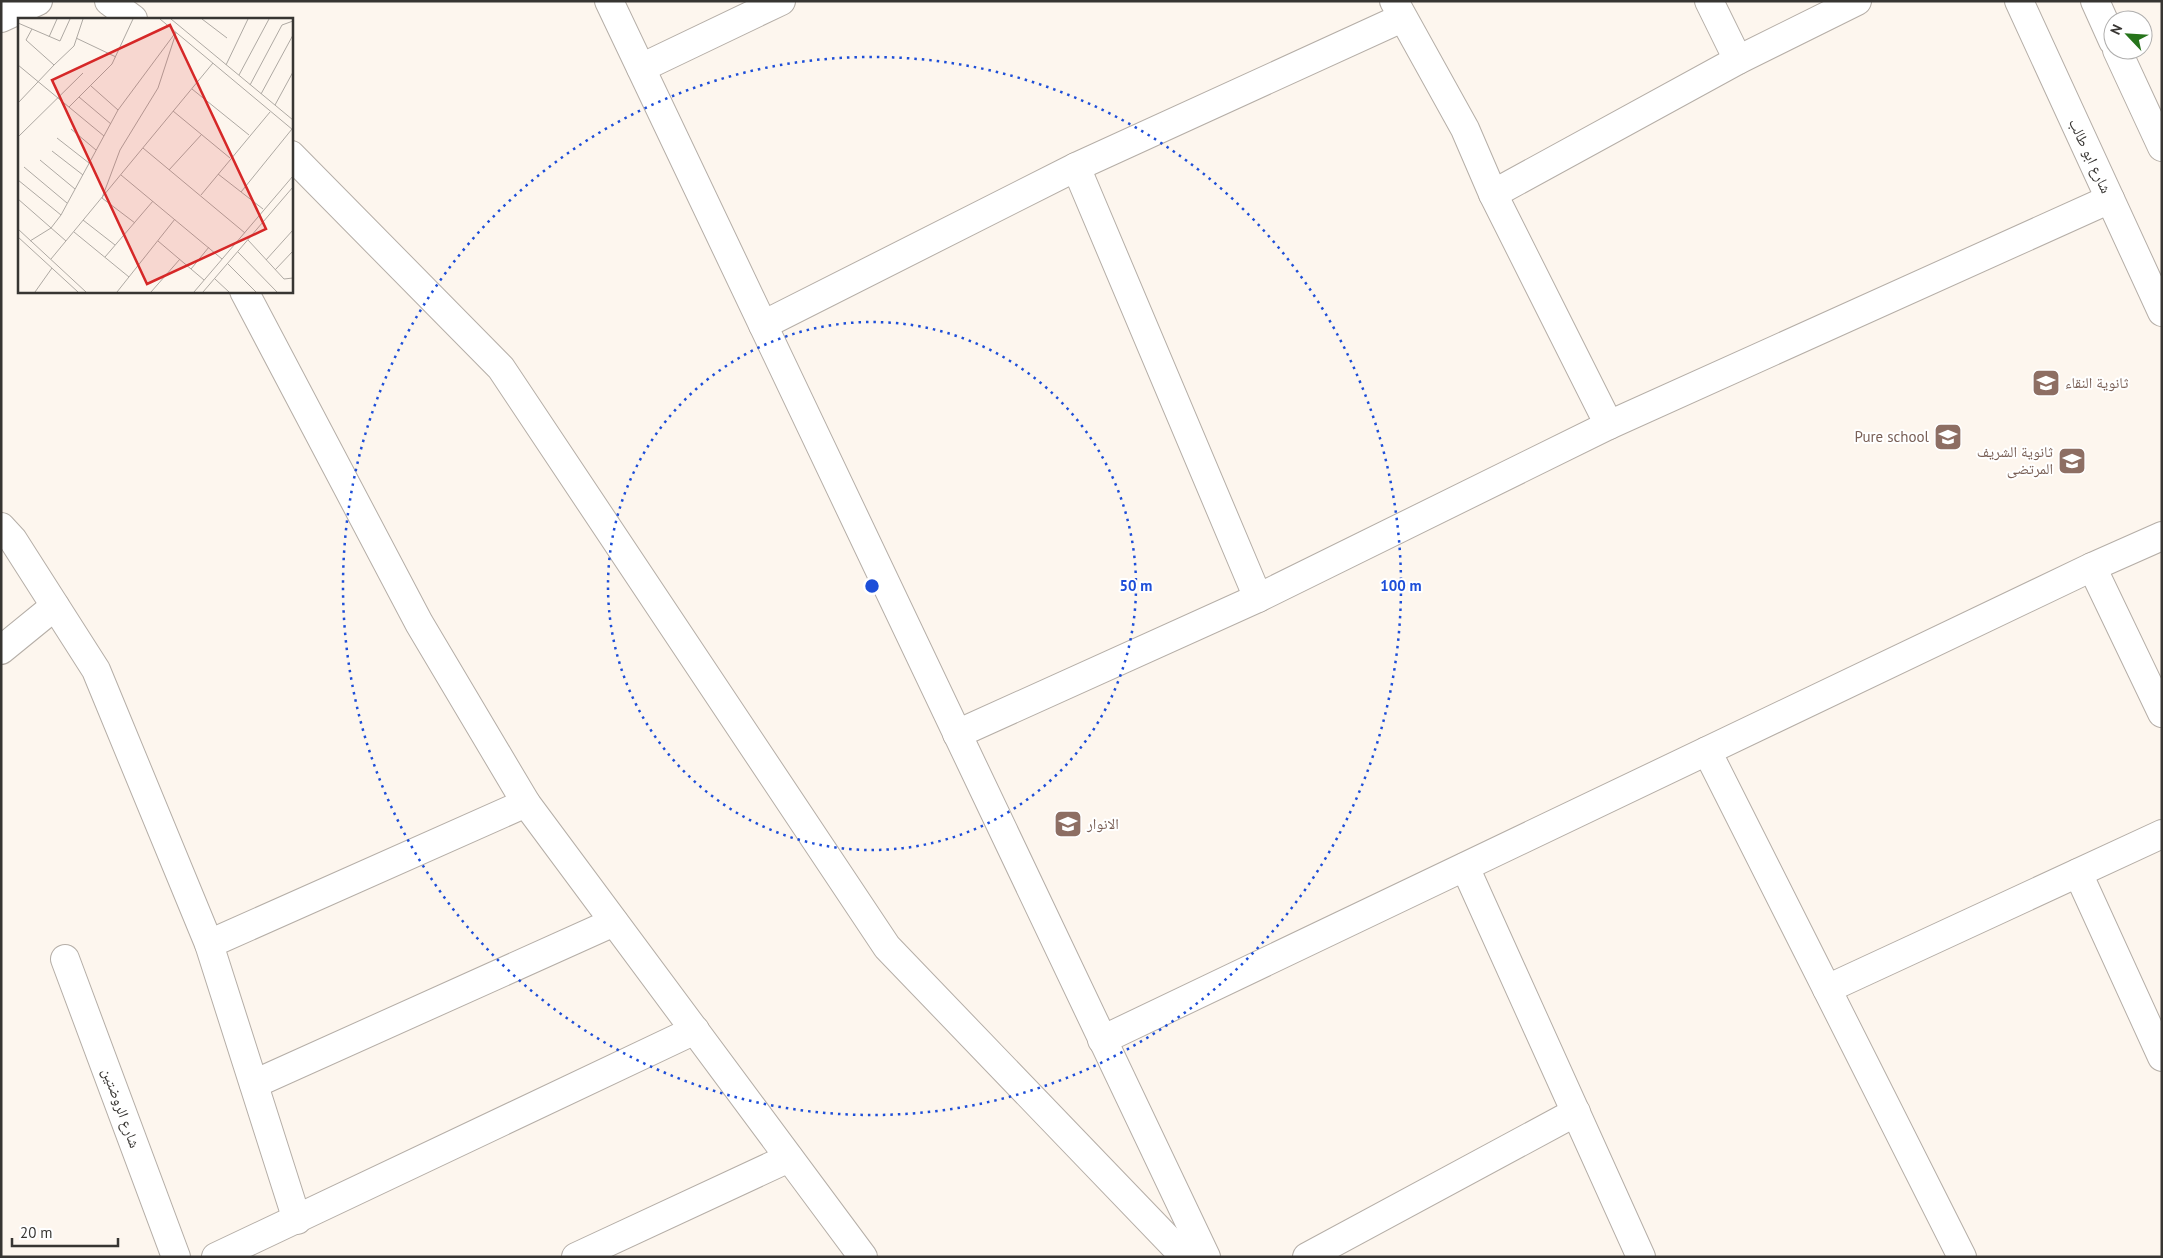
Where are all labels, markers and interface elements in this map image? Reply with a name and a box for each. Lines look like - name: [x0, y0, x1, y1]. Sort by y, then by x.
- north arrow: [2103, 10, 2153, 60]
- inset map: [18, 18, 292, 292]
- text: N: [2106, 22, 2126, 37]
- street label: شارع ابو طالب: [2064, 115, 2116, 197]
- school or university icon: ثانوية النقاء: [2031, 368, 2061, 398]
- place label: ثانوية النقاء: [2065, 373, 2128, 392]
- school or university icon: Pure school: [1933, 422, 1963, 452]
- place label: Pure school: [1855, 427, 1930, 446]
- place label: ثانوية الشريف المرتضى: [1977, 442, 2053, 479]
- school or university icon: ثانوية الشريف المرتضى: [2057, 446, 2087, 476]
- text: 50 m: [1120, 576, 1152, 595]
- text: 100 m: [1380, 576, 1422, 595]
- centre of rings: [863, 577, 881, 595]
- school or university icon: الانوار: [1053, 809, 1083, 839]
- place label: الانوار: [1086, 814, 1119, 833]
- street label: شارع الروضتين: [97, 1065, 145, 1151]
- scale bar: [12, 1216, 119, 1248]
- text: 20 m: [20, 1223, 53, 1242]

